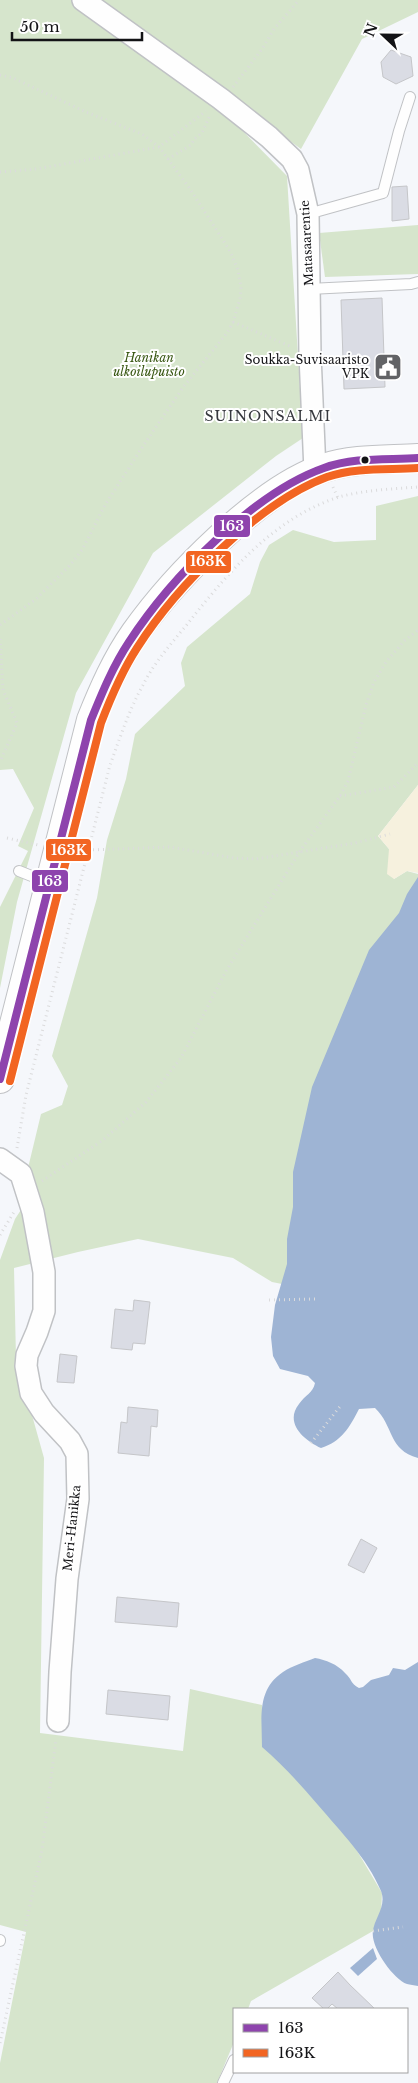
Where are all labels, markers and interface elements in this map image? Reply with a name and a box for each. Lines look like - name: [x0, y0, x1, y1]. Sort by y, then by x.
- scale bar: [12, 10, 142, 42]
- north arrow: [358, 10, 408, 60]
- text: 50 m: [20, 17, 60, 36]
- text: N: [360, 21, 382, 40]
- street label: Matasaarentie: [297, 200, 316, 286]
- park label: Hanikan ulkoilupuisto: [113, 350, 185, 379]
- place label: Soukka-Suvisaaristo VPK: [245, 352, 370, 381]
- public building icon: Soukka-Suvisaaristo VPK: [373, 352, 403, 382]
- district label: SUINONSALMI: [205, 407, 331, 425]
- unlabelled marker: [360, 455, 370, 465]
- line badge: 163: [213, 514, 251, 538]
- text: 163: [220, 517, 244, 535]
- line badge: 163K: [185, 550, 232, 574]
- text: 163K: [190, 552, 226, 570]
- line badge: 163K: [45, 838, 92, 862]
- text: 163K: [51, 841, 87, 859]
- line badge: 163: [31, 869, 69, 893]
- text: 163: [38, 872, 62, 890]
- street label: Meri-Hanikka: [60, 1484, 84, 1572]
- legend: [233, 2008, 408, 2073]
- text: 163: [278, 2018, 304, 2037]
- text: 163K: [278, 2043, 316, 2062]

